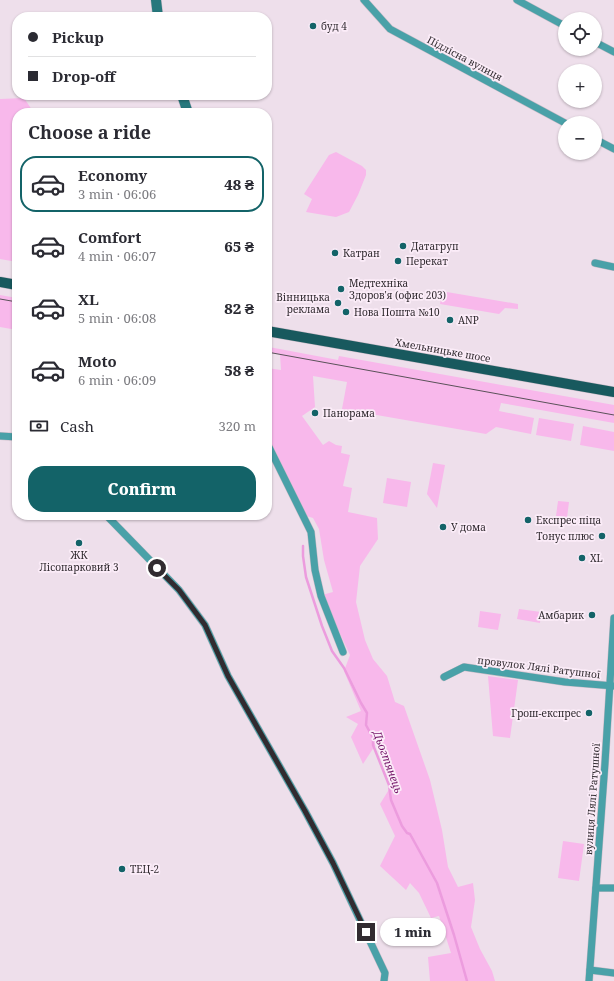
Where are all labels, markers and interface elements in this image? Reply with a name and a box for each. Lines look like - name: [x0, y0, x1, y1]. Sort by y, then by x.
- map controls: [558, 12, 602, 160]
- button: locate: [558, 12, 602, 56]
- place label: буд 4: [321, 19, 347, 33]
- marker: буд 4: [308, 21, 318, 31]
- text: Pickup: [52, 27, 104, 47]
- street label: Підлісна вулиця: [425, 32, 505, 84]
- button: +: [558, 64, 602, 108]
- text: Drop-off: [52, 66, 116, 86]
- button: −: [558, 116, 602, 160]
- text: Choose a ride: [28, 120, 151, 144]
- text: Economy: [78, 165, 147, 185]
- icon: car: [30, 166, 66, 202]
- text: 48 ₴: [224, 174, 254, 194]
- text: 3 min · 06:06: [78, 185, 156, 203]
- text: Comfort: [78, 227, 141, 247]
- icon: car: [30, 228, 66, 264]
- text: 65 ₴: [224, 236, 254, 256]
- place label: Датагруп: [411, 239, 459, 253]
- marker: Датагруп: [398, 241, 408, 251]
- place label: Катран: [343, 246, 380, 260]
- text: 4 min · 06:07: [78, 247, 156, 265]
- marker: Катран: [330, 248, 340, 258]
- place label: Перекат: [406, 254, 449, 268]
- marker: Перекат: [393, 256, 403, 266]
- place label: Медтехніка Здоров'я (офис 203): [349, 276, 446, 302]
- marker: Медтехніка Здоров'я (офис 203): [336, 284, 346, 294]
- text: XL: [78, 289, 99, 309]
- icon: car: [30, 290, 66, 326]
- place label: Вінницька реклама: [276, 290, 330, 316]
- text: 82 ₴: [224, 298, 254, 318]
- marker: Вінницька реклама: [333, 298, 343, 308]
- place label: Нова Пошта №10: [354, 305, 440, 319]
- marker: Нова Пошта №10: [341, 307, 351, 317]
- text: 5 min · 06:08: [78, 309, 156, 327]
- place label: ANP: [458, 313, 479, 327]
- marker: ANP: [445, 315, 455, 325]
- street label: Хмельницьке шосе: [394, 335, 492, 365]
- text: Moto: [78, 351, 117, 371]
- icon: car: [30, 352, 66, 388]
- text: 58 ₴: [224, 360, 254, 380]
- text: 6 min · 06:09: [78, 371, 156, 389]
- place label: Панорама: [323, 406, 375, 420]
- marker: Панорама: [310, 408, 320, 418]
- icon: cash: [28, 415, 50, 437]
- text: Cash: [60, 416, 94, 436]
- text: 320 m: [219, 417, 256, 435]
- button: Confirm: [28, 466, 256, 512]
- place label: Експрес піца: [536, 513, 602, 527]
- marker: Експрес піца: [523, 515, 533, 525]
- place label: У дома: [451, 520, 486, 534]
- marker: У дома: [438, 522, 448, 532]
- place label: Тонус плюс: [536, 529, 594, 543]
- marker: Тонус плюс: [597, 531, 607, 541]
- marker: ЖК Лісопарковий 3: [74, 538, 84, 548]
- place label: ЖК Лісопарковий 3: [39, 548, 119, 574]
- place label: XL: [590, 551, 603, 565]
- marker: XL: [577, 553, 587, 563]
- route start: [148, 559, 166, 577]
- place label: Амбарик: [538, 608, 584, 622]
- marker: Амбарик: [587, 610, 597, 620]
- street label: провулок Лялі Ратушної: [477, 653, 602, 682]
- place label: Грош-експрес: [511, 706, 581, 720]
- marker: Грош-експрес: [584, 708, 594, 718]
- water label: Дьогтянець: [370, 728, 407, 795]
- street label: вулиця Лялі Ратушної: [581, 742, 603, 856]
- place label: ТЕЦ-2: [130, 862, 159, 876]
- marker: ТЕЦ-2: [117, 864, 127, 874]
- callout: 1 min: [380, 918, 446, 946]
- route end: [357, 923, 375, 941]
- text: 1 min: [394, 923, 432, 941]

